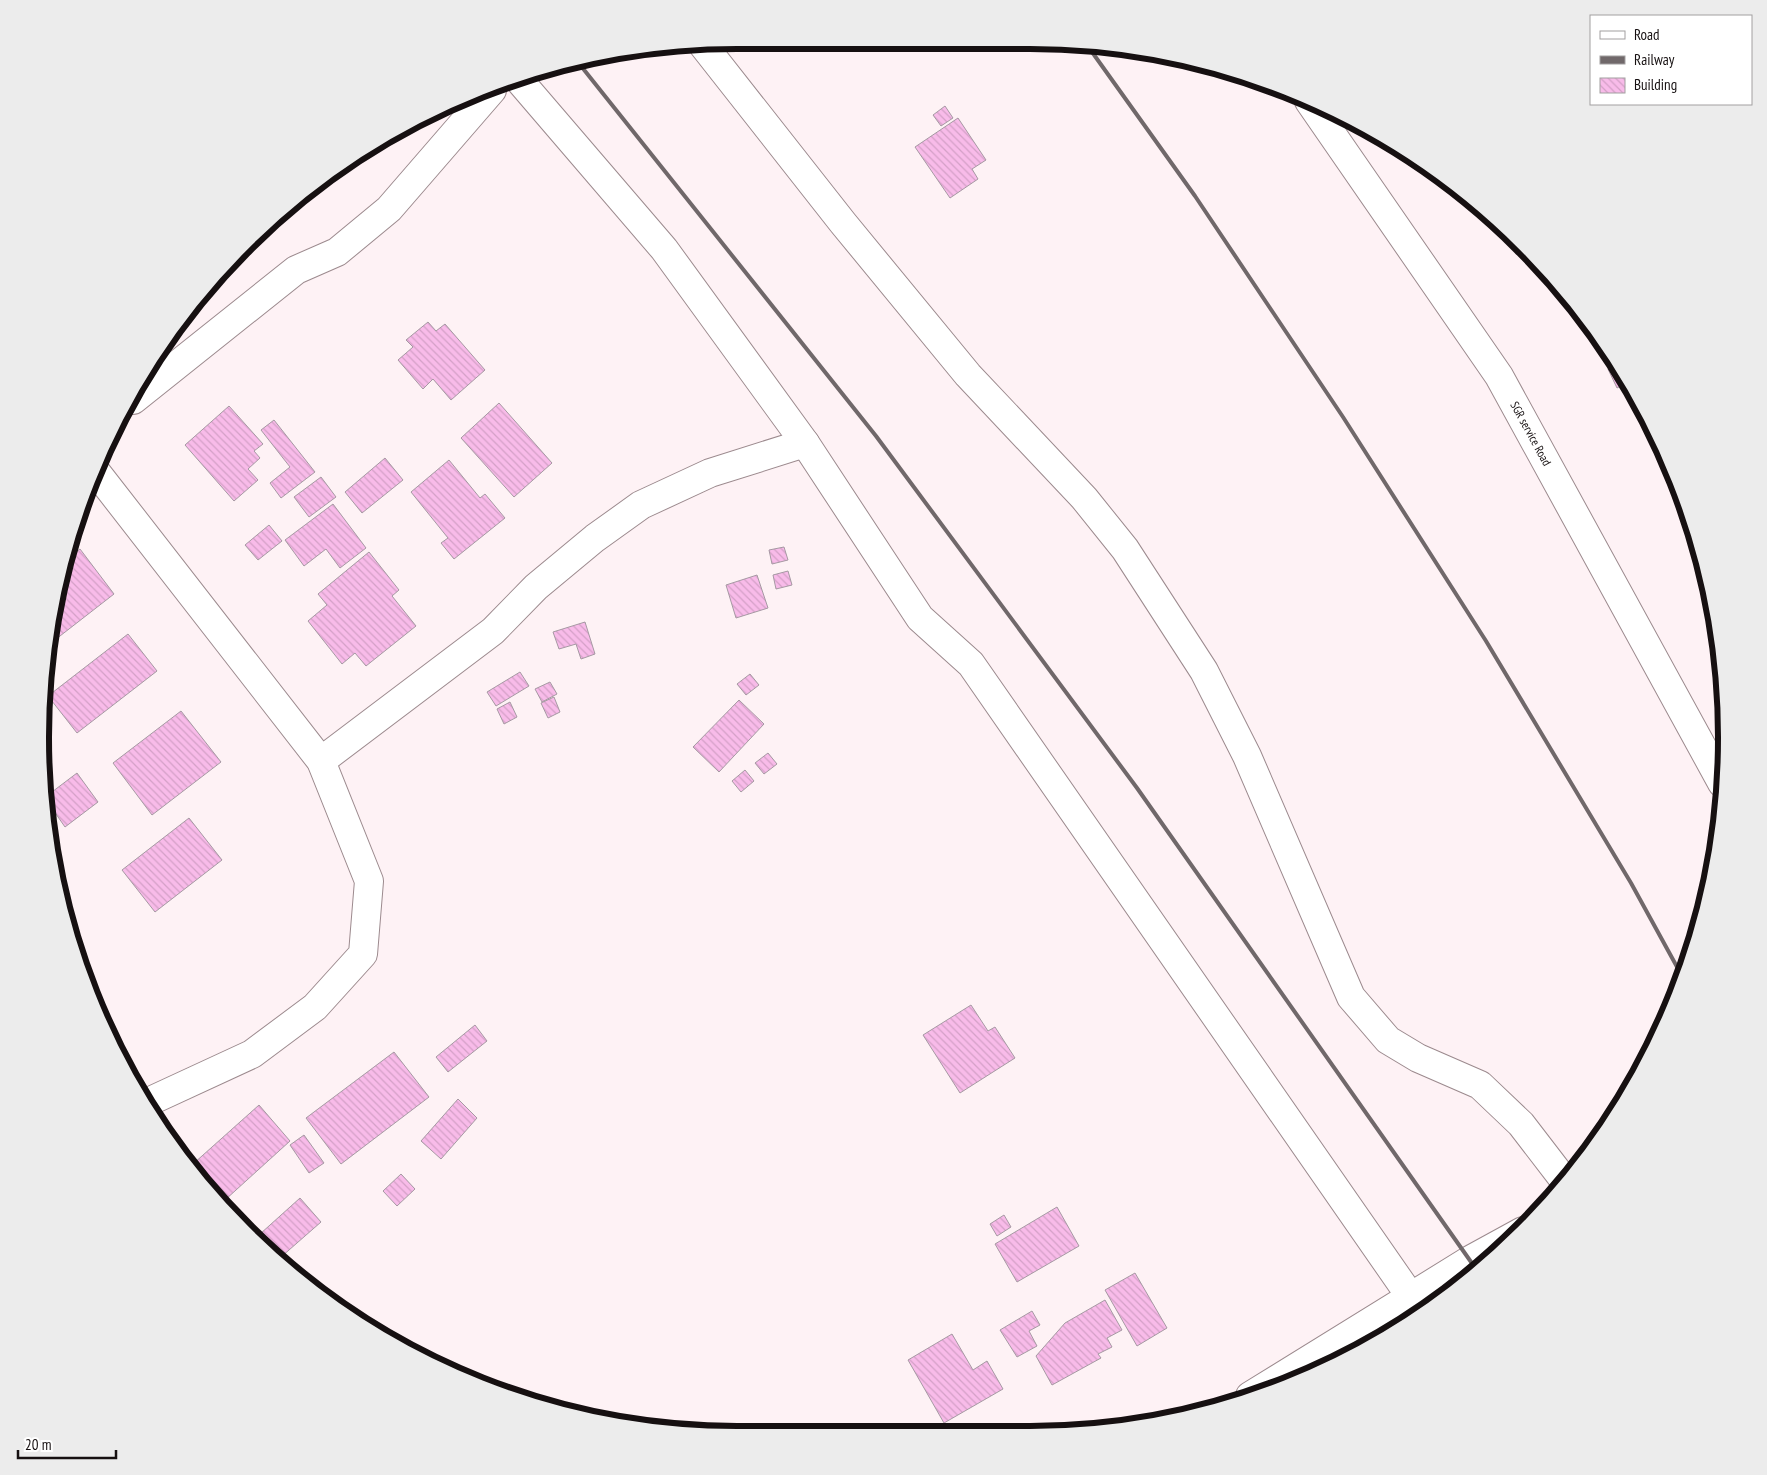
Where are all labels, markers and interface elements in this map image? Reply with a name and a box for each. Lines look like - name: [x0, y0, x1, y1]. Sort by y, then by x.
- legend: [1590, 15, 1752, 105]
- text: Road: [1634, 25, 1660, 44]
- text: Railway: [1634, 50, 1675, 69]
- text: Building: [1634, 75, 1677, 94]
- street label: SGR service Road: [1507, 399, 1555, 468]
- scale bar: [18, 1428, 115, 1460]
- text: 20 m: [25, 1435, 51, 1454]

